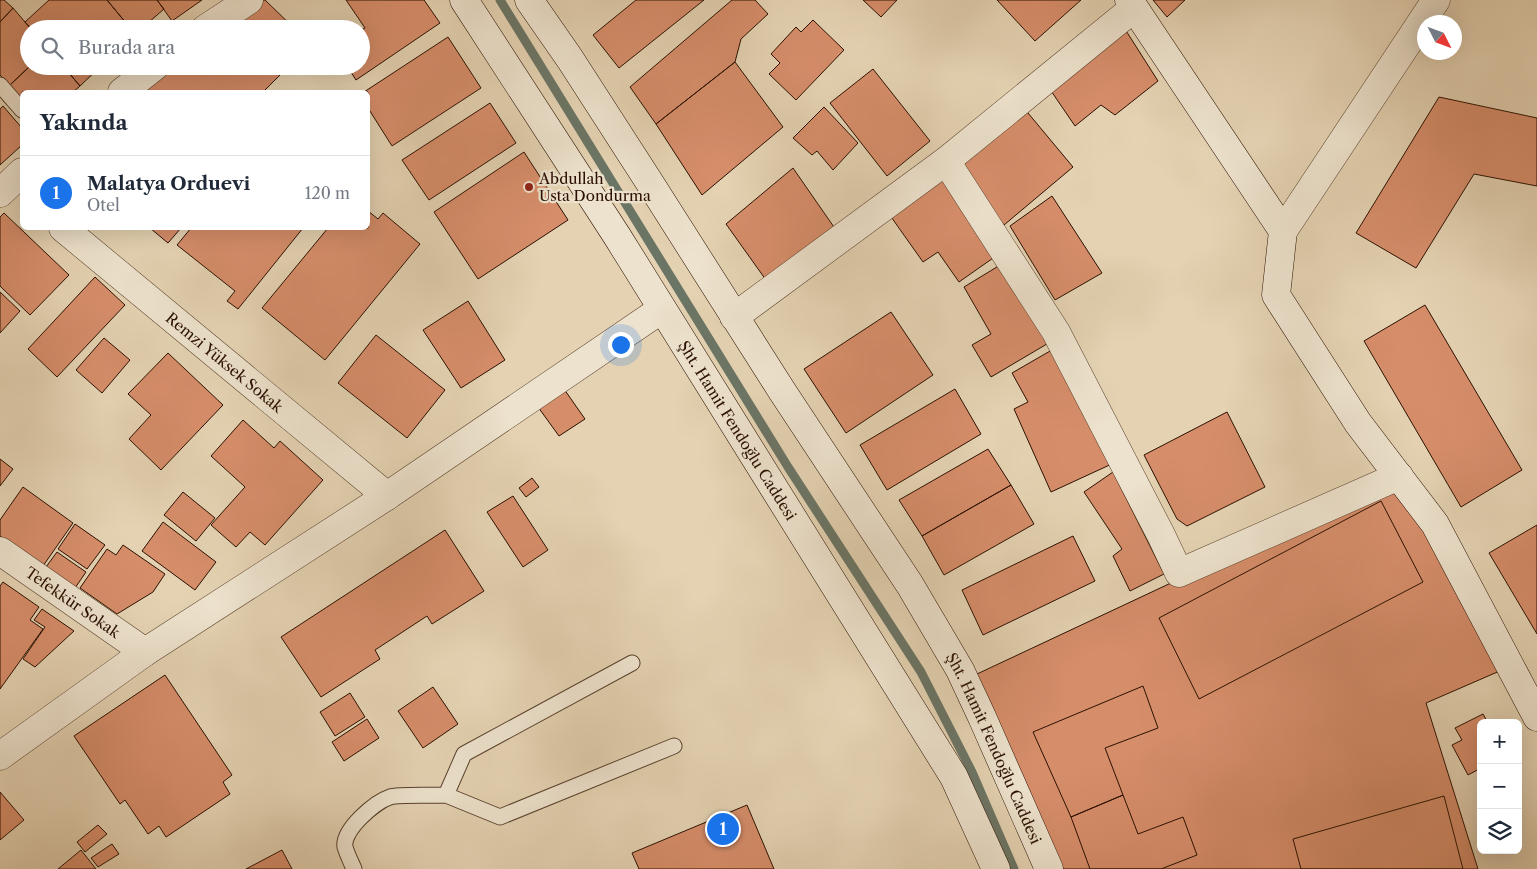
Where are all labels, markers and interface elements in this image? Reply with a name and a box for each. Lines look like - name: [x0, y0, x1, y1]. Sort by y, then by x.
- north arrow: [1417, 15, 1462, 60]
- search box: [20, 20, 370, 75]
- icon: search: [38, 34, 66, 62]
- text: Burada ara: [78, 36, 175, 59]
- text: Yakında: [40, 110, 128, 135]
- place label: Abdullah Usta Dondurma: [538, 169, 651, 205]
- text: Malatya Orduevi: [87, 172, 250, 195]
- marker: Abdullah Usta Dondurma: [523, 181, 535, 193]
- text: 1: [52, 183, 60, 203]
- text: 120 m: [305, 183, 350, 203]
- text: Otel: [87, 195, 120, 215]
- street label: Remzi Yüksek Sokak: [162, 308, 288, 417]
- your location: [608, 332, 634, 358]
- street label: Şht. Hamit Fendoğlu Caddesi: [675, 337, 801, 524]
- street label: Tefekkür Sokak: [22, 562, 125, 642]
- street label: Şht. Hamit Fendoğlu Caddesi: [942, 649, 1046, 847]
- map controls: [1477, 719, 1522, 854]
- button: +: [1477, 719, 1522, 764]
- button: −: [1477, 764, 1522, 809]
- button: layers: [1477, 809, 1522, 854]
- pin: 1: [707, 810, 739, 848]

